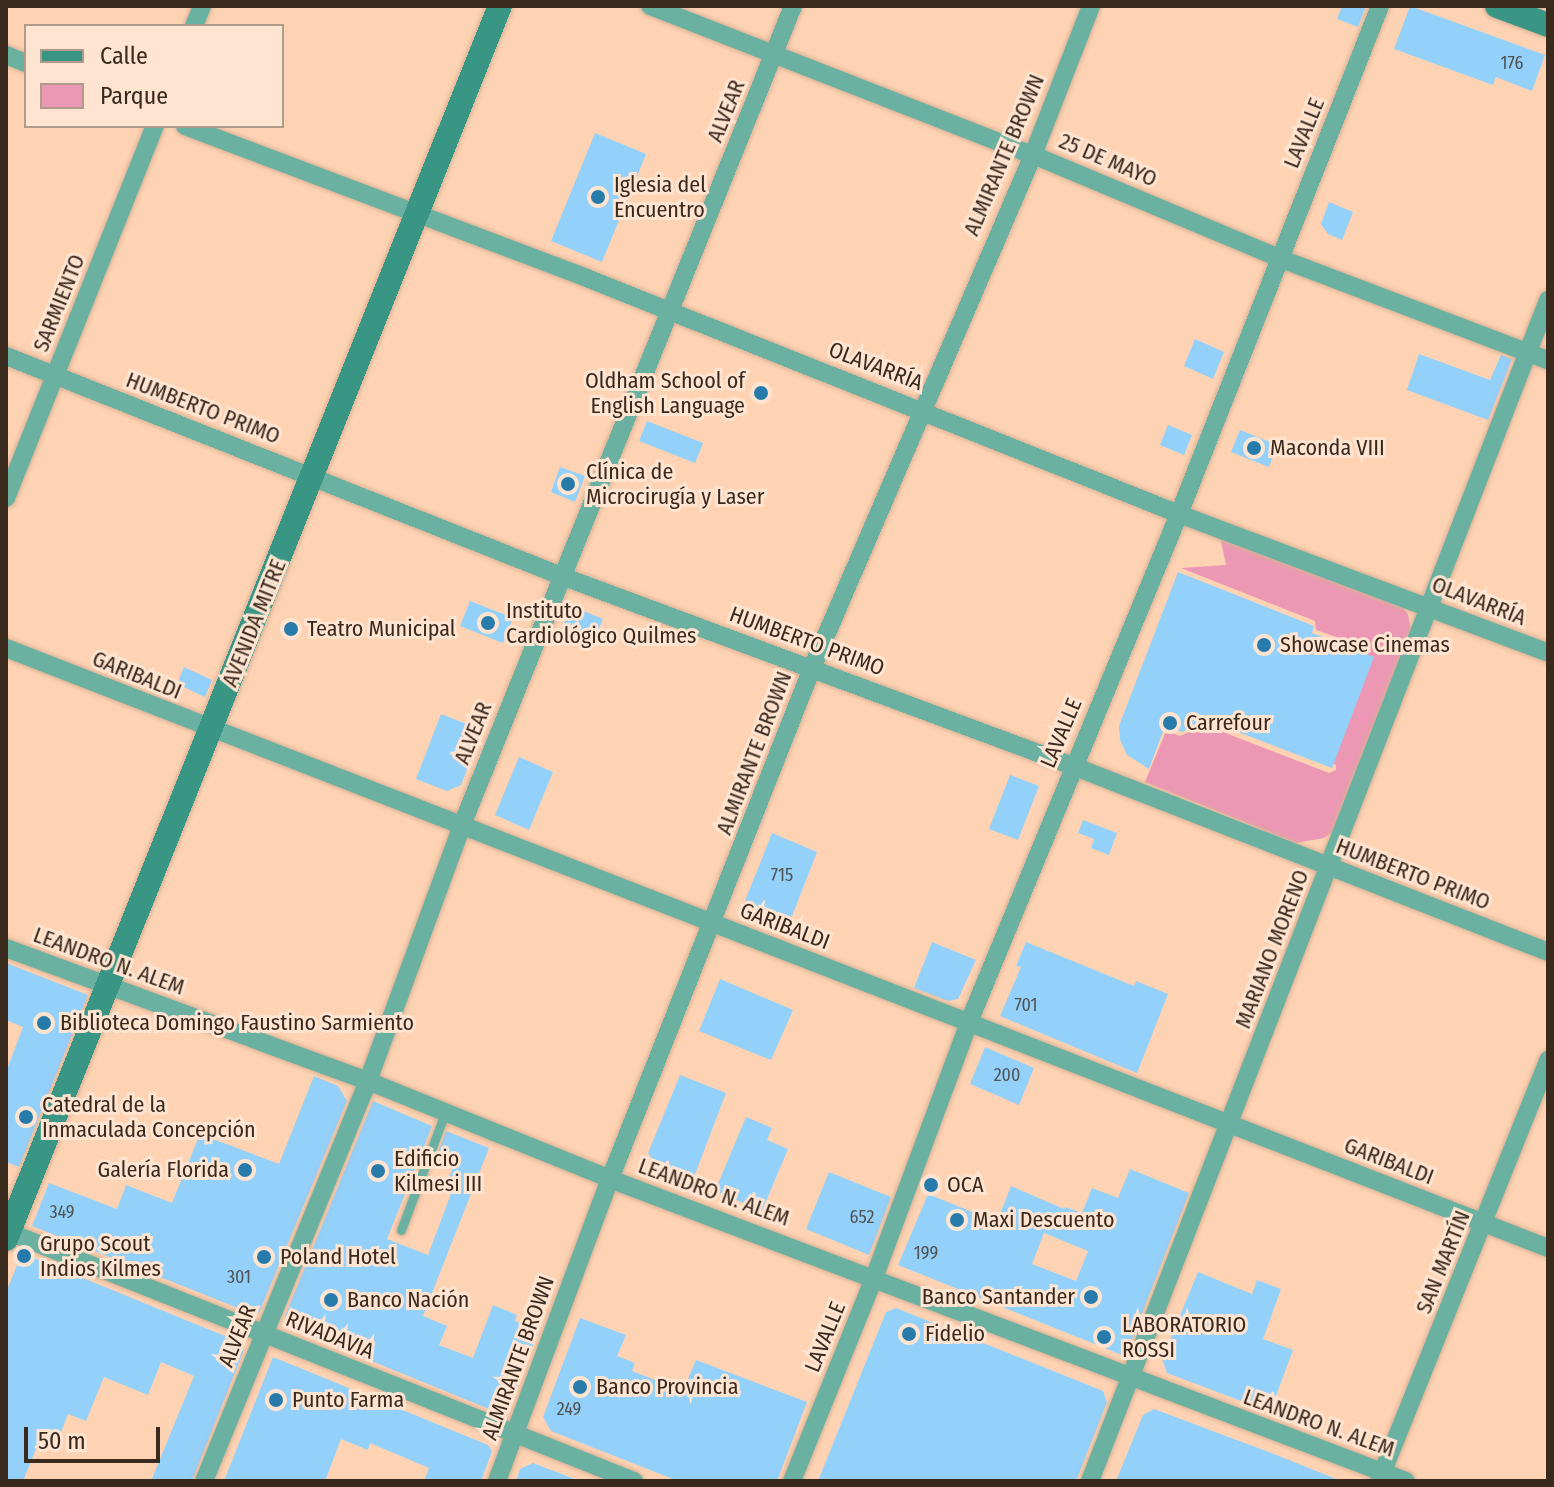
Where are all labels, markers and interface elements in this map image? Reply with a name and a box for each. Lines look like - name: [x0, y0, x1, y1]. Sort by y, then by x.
- legend: [24, 24, 284, 128]
- text: Calle: [100, 42, 148, 70]
- house number: 176: [1501, 52, 1523, 74]
- street label: ALMIRANTE BROWN: [958, 70, 1050, 240]
- street label: ALVEAR: [702, 76, 750, 146]
- text: Parque: [100, 82, 168, 110]
- street label: LAVALLE: [1278, 94, 1330, 172]
- street label: 25 DE MAYO: [1055, 128, 1161, 192]
- place label: Iglesia del Encuentro: [614, 171, 706, 222]
- marker: Iglesia del Encuentro: [589, 188, 607, 206]
- street label: SARMIENTO: [28, 250, 90, 356]
- street label: OLAVARRÍA: [825, 336, 927, 396]
- street label: HUMBERTO PRIMO: [122, 367, 284, 449]
- place label: Oldham School of English Language: [585, 367, 745, 418]
- marker: Oldham School of English Language: [752, 384, 770, 402]
- place label: Maconda VIII: [1270, 435, 1385, 461]
- marker: Maconda VIII: [1245, 439, 1263, 457]
- place label: Clínica de Microcirugía y Laser: [586, 458, 764, 510]
- marker: Clínica de Microcirugía y Laser: [557, 473, 579, 495]
- street label: AVENIDA MITRE: [216, 555, 292, 691]
- street label: OLAVARRÍA: [1428, 571, 1530, 631]
- place label: Instituto Cardiológico Quilmes: [506, 597, 696, 648]
- street label: HUMBERTO PRIMO: [726, 601, 888, 681]
- marker: Instituto Cardiológico Quilmes: [477, 612, 499, 634]
- place label: Teatro Municipal: [307, 616, 456, 642]
- marker: Teatro Municipal: [282, 620, 300, 638]
- place label: Showcase Cinemas: [1280, 632, 1450, 658]
- marker: Showcase Cinemas: [1255, 636, 1273, 654]
- street label: GARIBALDI: [89, 645, 185, 705]
- street label: ALMIRANTE BROWN: [711, 668, 797, 838]
- street label: LAVALLE: [1035, 694, 1087, 772]
- street label: ALVEAR: [449, 698, 497, 768]
- place label: Carrefour: [1186, 710, 1271, 736]
- marker: Carrefour: [1161, 714, 1179, 732]
- street label: HUMBERTO PRIMO: [1332, 833, 1494, 915]
- house number: 715: [771, 864, 793, 886]
- street label: MARIANO MORENO: [1230, 866, 1314, 1032]
- street label: GARIBALDI: [737, 897, 833, 955]
- street label: LEANDRO N. ALEM: [30, 921, 188, 1001]
- house number: 701: [1014, 994, 1038, 1016]
- place label: Biblioteca Domingo Faustino Sarmiento: [60, 1010, 414, 1036]
- marker: Biblioteca Domingo Faustino Sarmiento: [35, 1014, 53, 1032]
- house number: 200: [994, 1064, 1020, 1086]
- place label: Catedral de la Inmaculada Concepción: [42, 1091, 256, 1142]
- marker: Catedral de la Inmaculada Concepción: [17, 1108, 35, 1126]
- street label: GARIBALDI: [1341, 1132, 1437, 1190]
- place label: Edificio Kilmesi III: [394, 1145, 482, 1196]
- street label: LEANDRO N. ALEM: [635, 1152, 793, 1232]
- place label: Galería Florida: [98, 1157, 229, 1183]
- marker: Galería Florida: [236, 1161, 254, 1179]
- marker: Edificio Kilmesi III: [369, 1162, 387, 1180]
- place label: OCA: [947, 1172, 984, 1198]
- marker: OCA: [922, 1176, 940, 1194]
- house number: 349: [49, 1201, 75, 1223]
- house number: 652: [850, 1206, 874, 1228]
- place label: Maxi Descuento: [973, 1207, 1114, 1233]
- street label: SAN MARTÍN: [1410, 1207, 1476, 1317]
- marker: Maxi Descuento: [948, 1211, 966, 1229]
- place label: Grupo Scout Indios Kilmes: [40, 1230, 161, 1282]
- house number: 199: [914, 1242, 938, 1264]
- place label: Poland Hotel: [280, 1244, 396, 1270]
- marker: Grupo Scout Indios Kilmes: [15, 1247, 33, 1265]
- marker: Poland Hotel: [255, 1248, 273, 1266]
- house number: 301: [227, 1266, 251, 1288]
- street label: ALMIRANTE BROWN: [476, 1272, 560, 1444]
- place label: Banco Santander: [922, 1284, 1075, 1310]
- place label: Banco Nación: [347, 1287, 469, 1313]
- marker: Banco Santander: [1082, 1288, 1100, 1306]
- marker: Banco Nación: [322, 1291, 340, 1309]
- street label: LAVALLE: [799, 1298, 851, 1376]
- street label: ALVEAR: [213, 1301, 261, 1371]
- street label: RIVADAVIA: [282, 1305, 378, 1365]
- place label: LABORATORIO ROSSI: [1122, 1311, 1246, 1362]
- place label: Fidelio: [925, 1321, 985, 1347]
- marker: Fidelio: [900, 1325, 918, 1343]
- marker: LABORATORIO ROSSI: [1093, 1326, 1115, 1348]
- place label: Banco Provincia: [596, 1374, 738, 1400]
- marker: Banco Provincia: [571, 1378, 589, 1396]
- street label: LEANDRO N. ALEM: [1240, 1383, 1398, 1463]
- place label: Punto Farma: [292, 1387, 404, 1413]
- marker: Punto Farma: [267, 1391, 285, 1409]
- house number: 249: [557, 1398, 581, 1420]
- scale bar: [28, 1411, 164, 1461]
- text: 50 m: [38, 1427, 86, 1455]

